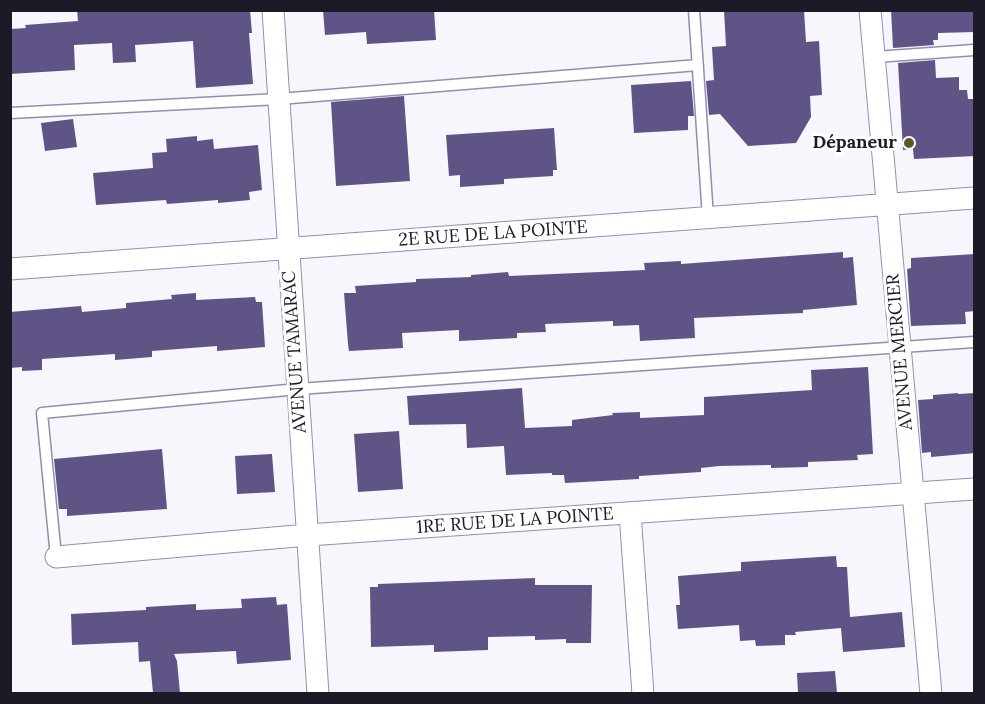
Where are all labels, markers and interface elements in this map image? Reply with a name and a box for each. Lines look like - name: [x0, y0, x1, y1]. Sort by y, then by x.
- place label: Dépaneur: [812, 132, 897, 154]
- marker: Dépaneur: [902, 136, 916, 150]
- street label: 2E RUE DE LA POINTE: [398, 217, 588, 251]
- street label: AVENUE TAMARAC: [279, 270, 311, 434]
- street label: AVENUE MERCIER: [882, 273, 918, 431]
- street label: 1RE RUE DE LA POINTE: [416, 503, 614, 539]

